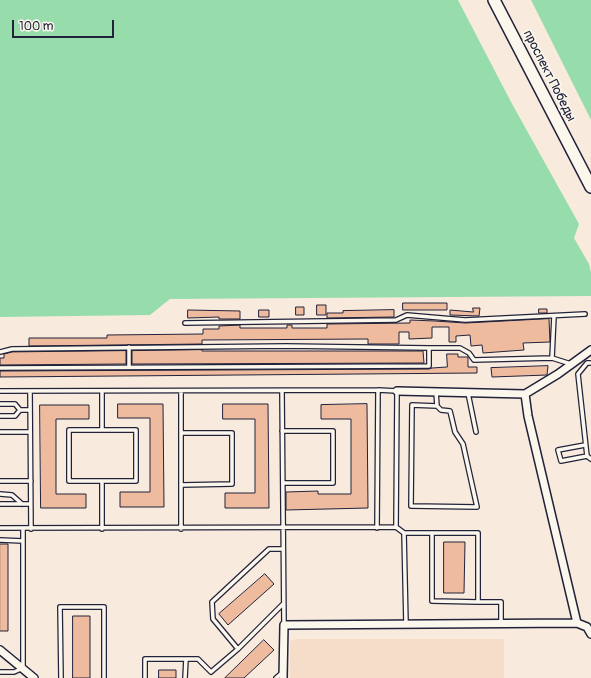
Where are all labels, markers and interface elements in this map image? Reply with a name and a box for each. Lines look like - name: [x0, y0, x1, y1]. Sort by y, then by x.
- scale bar: [14, 12, 116, 38]
- text: 100 m: [19, 19, 53, 34]
- street label: проспект Победы: [519, 28, 579, 124]

